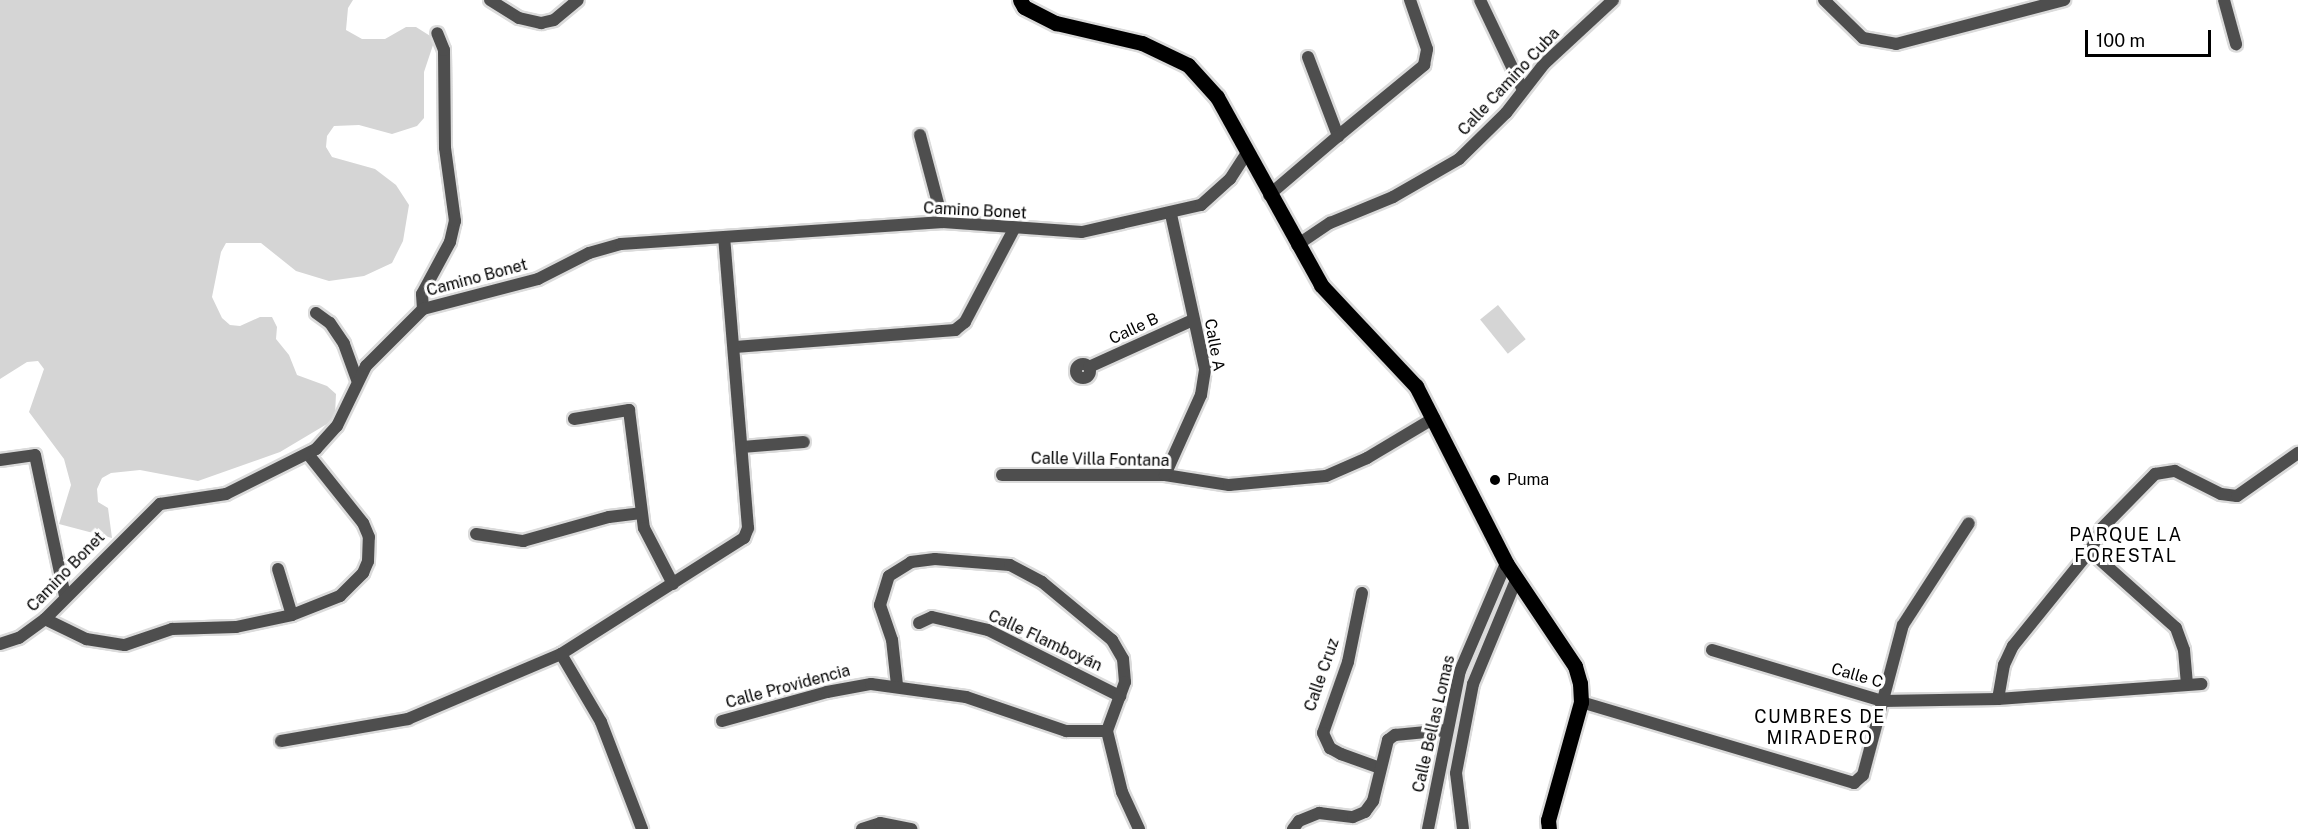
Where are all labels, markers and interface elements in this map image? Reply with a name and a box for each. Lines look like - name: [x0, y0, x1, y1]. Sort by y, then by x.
- scale bar: [2088, 18, 2214, 56]
- street label: Calle Camino Cuba: [1454, 24, 1564, 140]
- text: 100 m: [2096, 30, 2145, 51]
- street label: Camino Bonet: [923, 199, 1027, 223]
- street label: Camino Bonet: [424, 255, 530, 301]
- street label: Calle B: [1106, 309, 1162, 349]
- street label: Calle A: [1200, 317, 1228, 373]
- street label: Calle Villa Fontana: [1030, 449, 1170, 471]
- place label: Puma: [1507, 470, 1549, 490]
- marker: Puma: [1488, 473, 1502, 487]
- district label: PARQUE LA FORESTAL: [2069, 525, 2183, 568]
- street label: Camino Bonet: [23, 528, 109, 616]
- street label: Calle Flamboyán: [985, 606, 1105, 676]
- street label: Calle Cruz: [1301, 636, 1343, 714]
- street label: Calle Bellas Lomas: [1409, 653, 1459, 795]
- street label: Calle C: [1829, 659, 1885, 693]
- street label: Calle Providencia: [724, 661, 852, 713]
- district label: CUMBRES DE MIRADERO: [1754, 707, 1886, 750]

